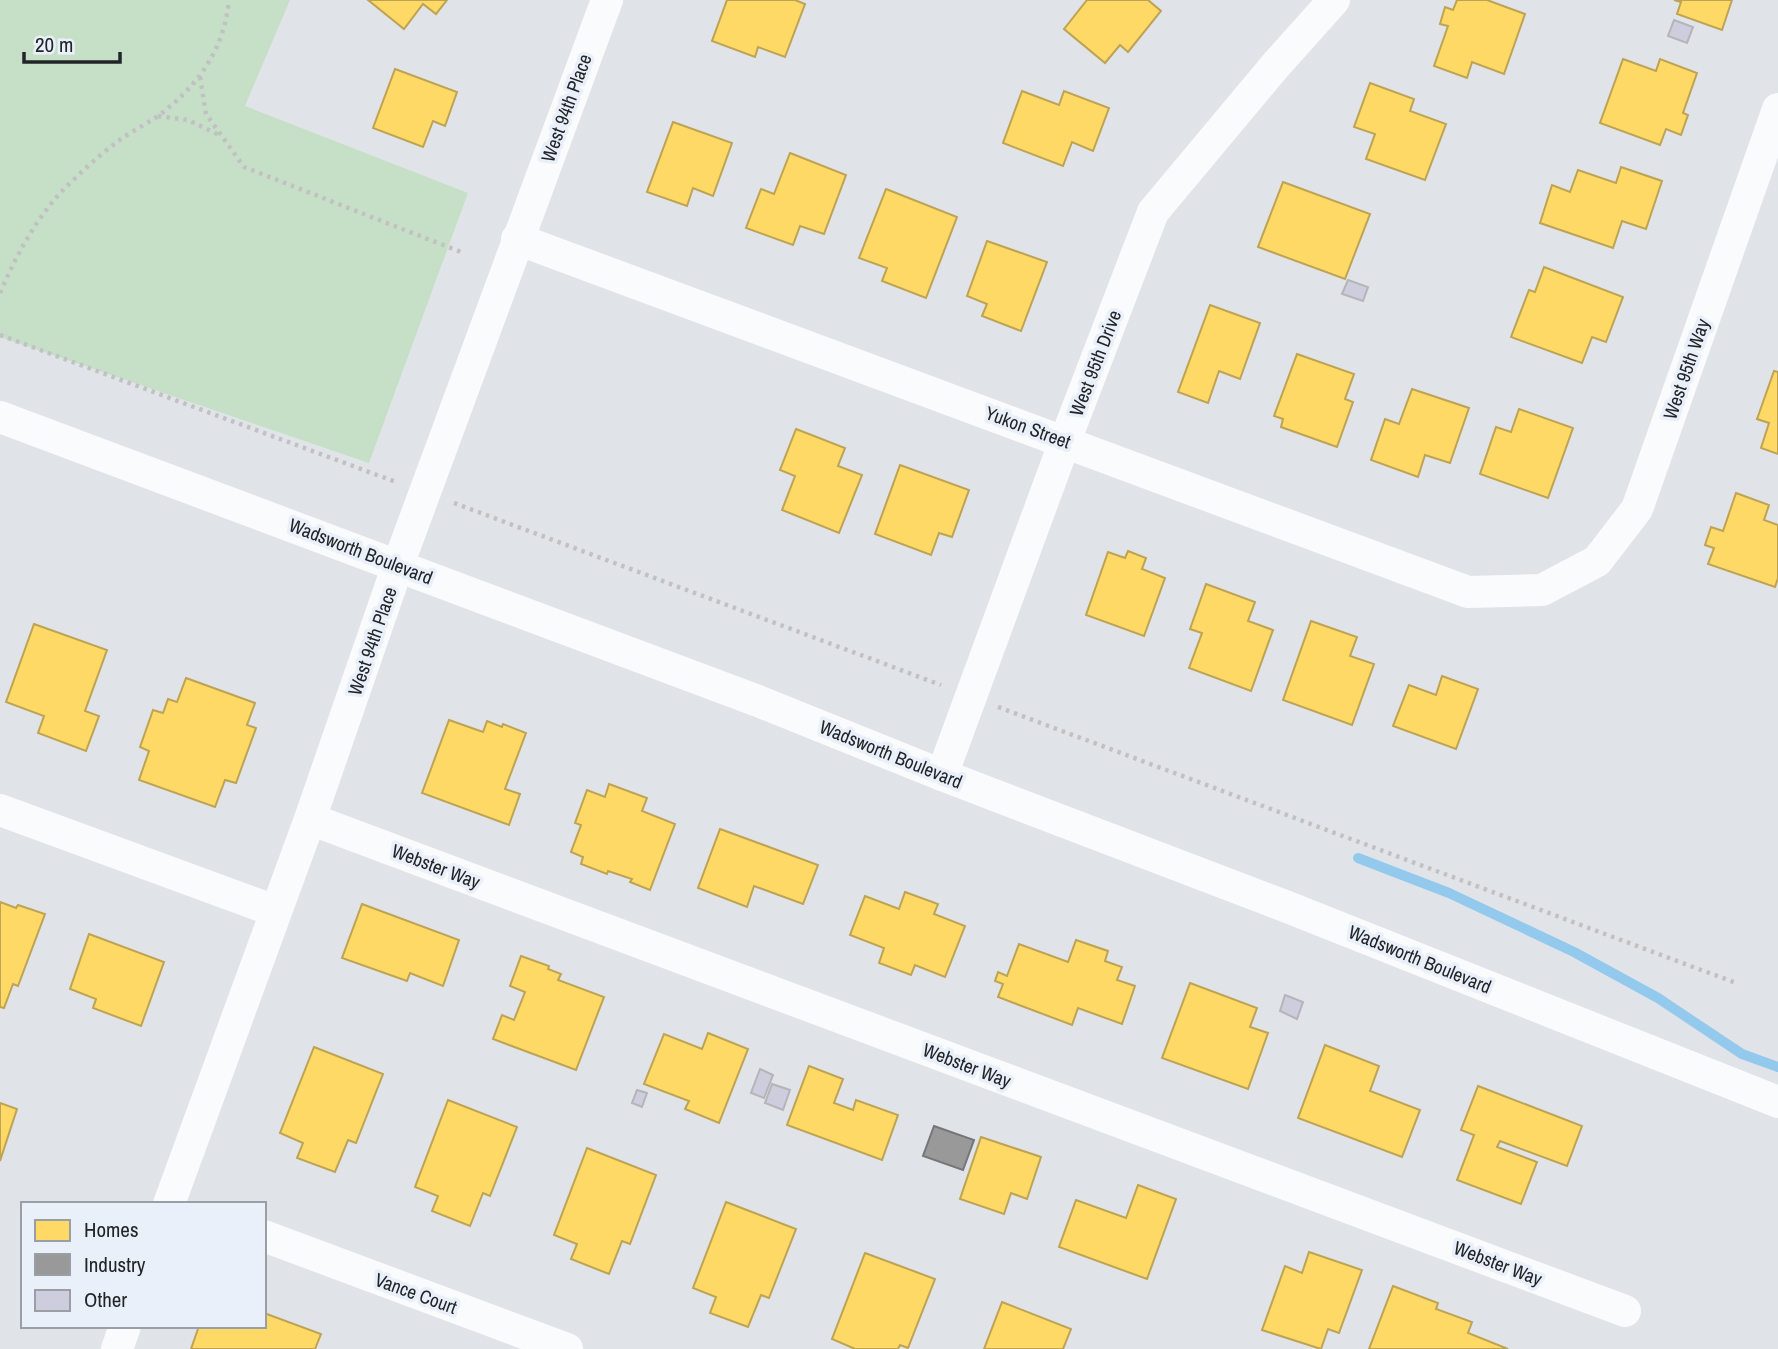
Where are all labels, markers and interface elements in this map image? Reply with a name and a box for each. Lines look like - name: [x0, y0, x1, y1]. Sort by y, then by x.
- scale bar: [24, 21, 121, 65]
- text: 20 m: [35, 30, 73, 59]
- street label: West 94th Place: [534, 50, 598, 166]
- street label: West 95th Drive: [1063, 306, 1127, 420]
- street label: West 95th Way: [1657, 315, 1715, 423]
- street label: Yukon Street: [982, 400, 1075, 455]
- street label: Wadsworth Boulevard: [285, 512, 437, 590]
- street label: West 94th Place: [341, 583, 403, 699]
- street label: Wadsworth Boulevard: [816, 714, 966, 794]
- street label: Webster Way: [388, 837, 484, 895]
- street label: Wadsworth Boulevard: [1345, 919, 1495, 999]
- street label: Webster Way: [919, 1036, 1015, 1094]
- legend: [21, 1202, 266, 1328]
- text: Homes: [84, 1215, 139, 1244]
- street label: Webster Way: [1450, 1234, 1546, 1292]
- text: Industry: [84, 1250, 146, 1279]
- street label: Vance Court: [371, 1266, 461, 1320]
- text: Other: [84, 1285, 127, 1314]

